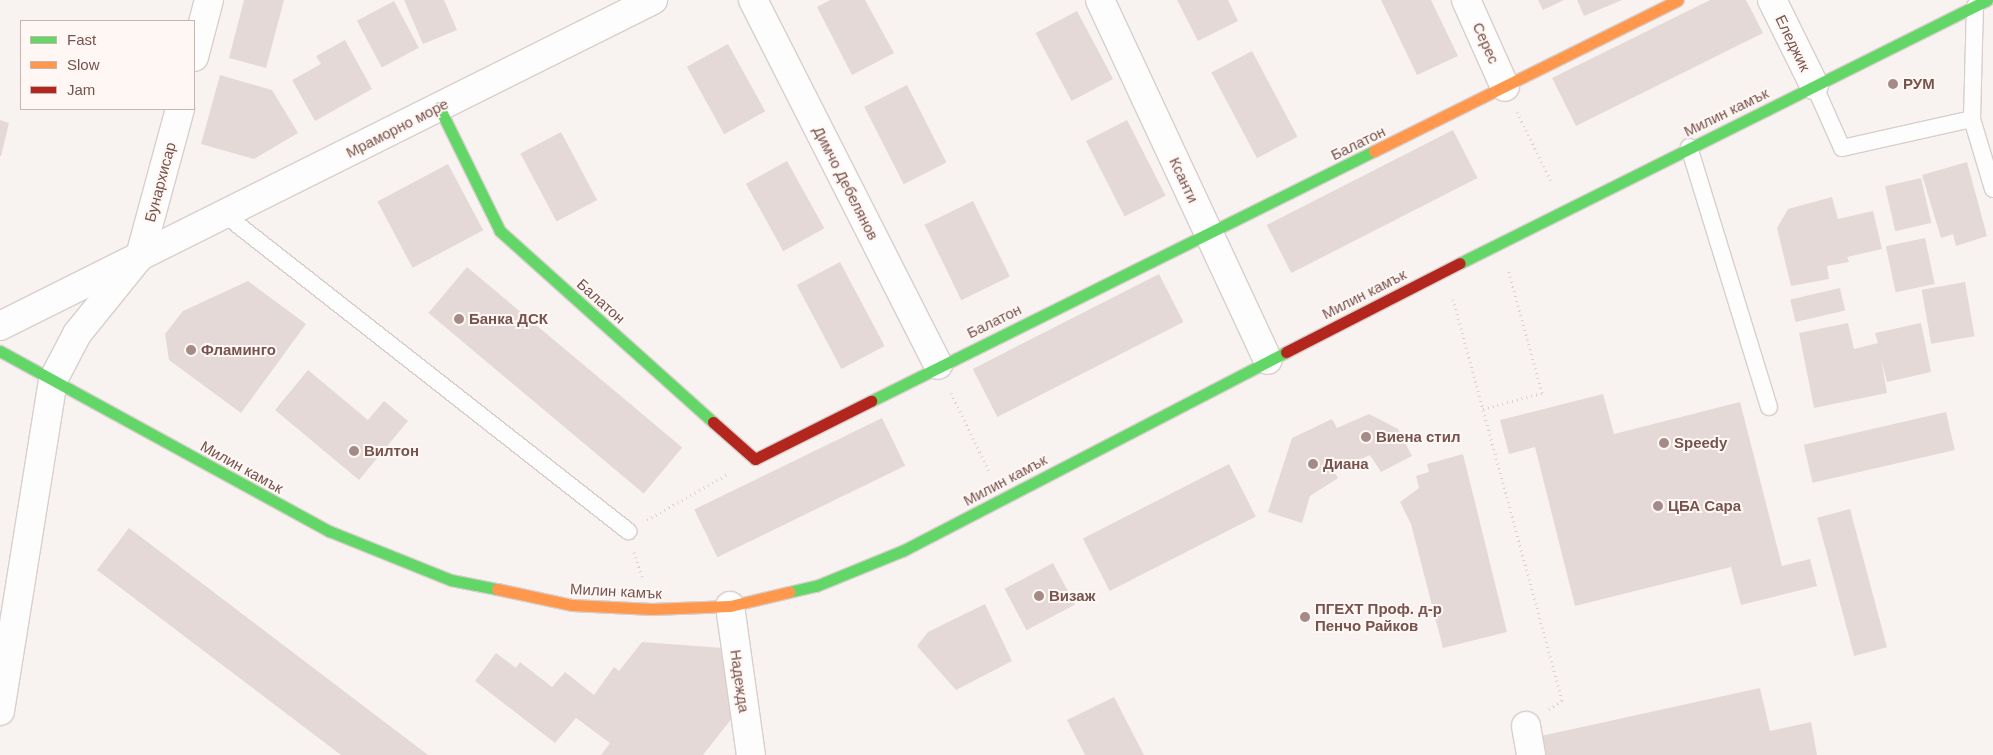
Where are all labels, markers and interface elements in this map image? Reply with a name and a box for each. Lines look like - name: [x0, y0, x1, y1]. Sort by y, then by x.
- street label: Еледжик: [1772, 12, 1814, 74]
- legend: [20, 20, 195, 110]
- street label: Серес: [1469, 20, 1503, 66]
- text: Fast: [67, 31, 96, 48]
- text: Slow: [67, 56, 100, 73]
- place label: РУМ: [1903, 75, 1935, 93]
- marker: РУМ: [1887, 78, 1899, 90]
- text: Jam: [67, 81, 95, 98]
- street label: Милин камък: [1681, 84, 1771, 140]
- street label: Мраморно море: [343, 94, 451, 162]
- street label: Балатон: [1328, 122, 1388, 164]
- street label: Димчо Дебелянов: [810, 123, 882, 243]
- street label: Бунархисар: [141, 140, 179, 224]
- street label: Ксанти: [1166, 154, 1202, 206]
- street label: Милин камък: [1319, 265, 1409, 323]
- street label: Балатон: [573, 275, 629, 327]
- street label: Балатон: [964, 300, 1024, 342]
- place label: Банка ДСК: [469, 310, 548, 328]
- marker: Банка ДСК: [453, 313, 465, 325]
- place label: Фламинго: [201, 341, 276, 359]
- marker: Фламинго: [185, 344, 197, 356]
- place label: Виена стил: [1376, 428, 1460, 446]
- marker: Виена стил: [1360, 431, 1372, 443]
- place label: Speedy: [1674, 434, 1727, 452]
- street label: Милин камък: [197, 437, 287, 497]
- marker: Speedy: [1658, 437, 1670, 449]
- place label: Вилтон: [364, 442, 419, 460]
- marker: Вилтон: [348, 445, 360, 457]
- street label: Милин камък: [960, 450, 1050, 510]
- place label: Диана: [1323, 455, 1369, 473]
- marker: Диана: [1307, 458, 1319, 470]
- place label: ЦБА Сара: [1668, 497, 1741, 515]
- marker: ЦБА Сара: [1652, 500, 1664, 512]
- street label: Милин камък: [570, 580, 662, 602]
- place label: Визаж: [1049, 587, 1095, 605]
- marker: Визаж: [1033, 590, 1045, 602]
- place label: ПГЕХТ Проф. д-р Пенчо Райков: [1315, 599, 1442, 634]
- marker: ПГЕХТ Проф. д-р Пенчо Райков: [1299, 611, 1311, 623]
- street label: Надежда: [727, 648, 753, 714]

